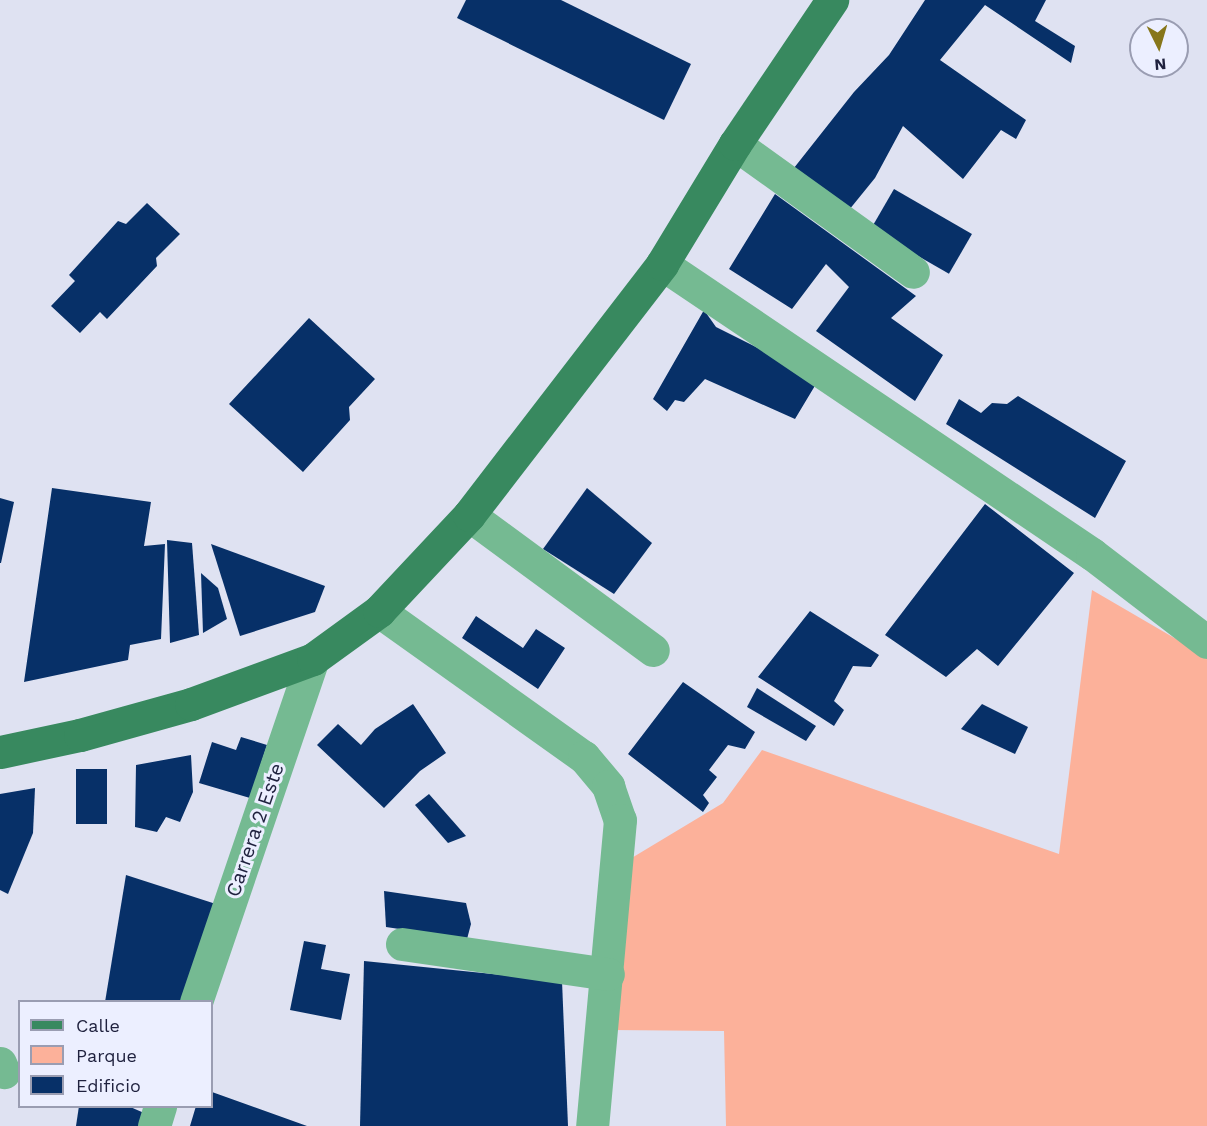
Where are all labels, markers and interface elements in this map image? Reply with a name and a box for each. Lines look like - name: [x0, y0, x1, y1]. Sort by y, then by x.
- north arrow: [1129, 18, 1189, 78]
- text: N: [1154, 54, 1167, 74]
- street label: Carrera 2 Este: [221, 760, 289, 900]
- legend: [18, 1000, 213, 1108]
- text: Calle: [76, 1015, 120, 1036]
- text: Parque: [76, 1045, 137, 1066]
- text: Edificio: [76, 1075, 141, 1096]

